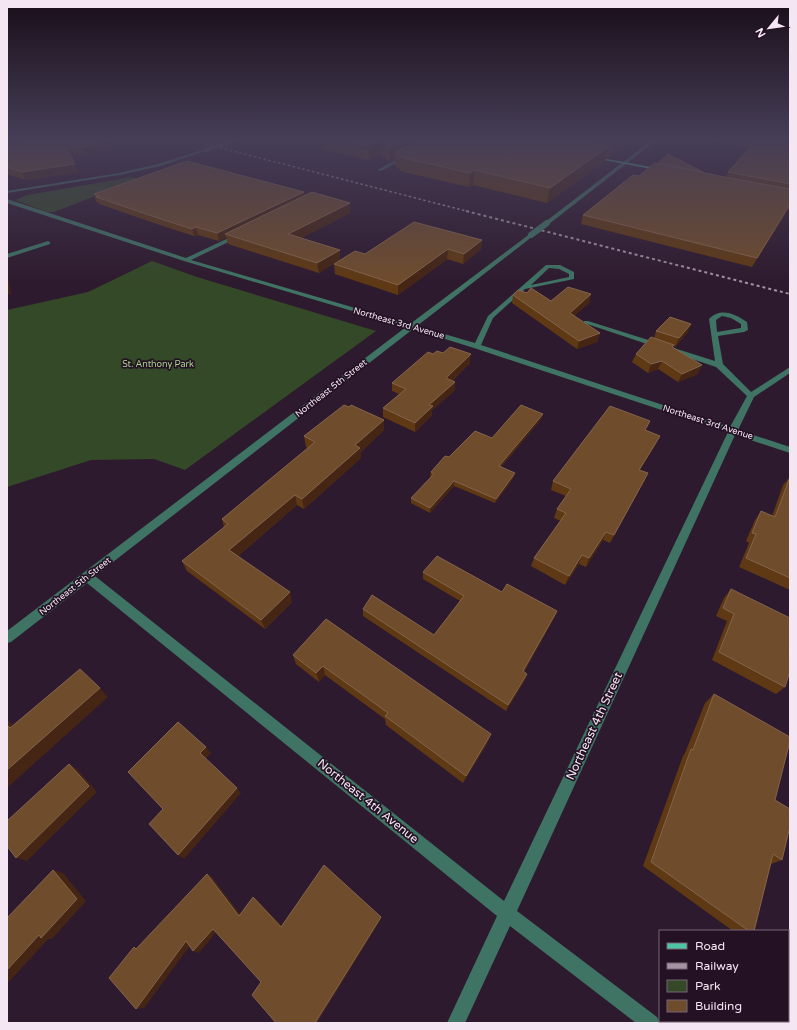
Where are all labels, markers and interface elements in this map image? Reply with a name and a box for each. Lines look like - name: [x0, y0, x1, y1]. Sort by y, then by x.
- north arrow: [749, 8, 789, 48]
- text: N: [753, 26, 769, 40]
- street label: Northeast 3rd Avenue: [352, 305, 446, 342]
- street label: Northeast 5th Street: [293, 357, 370, 420]
- park label: St. Anthony Park: [122, 359, 194, 370]
- street label: Northeast 3rd Avenue: [661, 403, 754, 442]
- street label: Northeast 5th Street: [37, 555, 114, 618]
- street label: Northeast 4th Street: [563, 670, 625, 782]
- street label: Northeast 4th Avenue: [315, 756, 421, 846]
- legend: [659, 930, 789, 1022]
- text: Road: [695, 939, 725, 953]
- text: Railway: [695, 959, 739, 973]
- text: Park: [695, 979, 721, 993]
- text: Building: [695, 999, 742, 1013]

